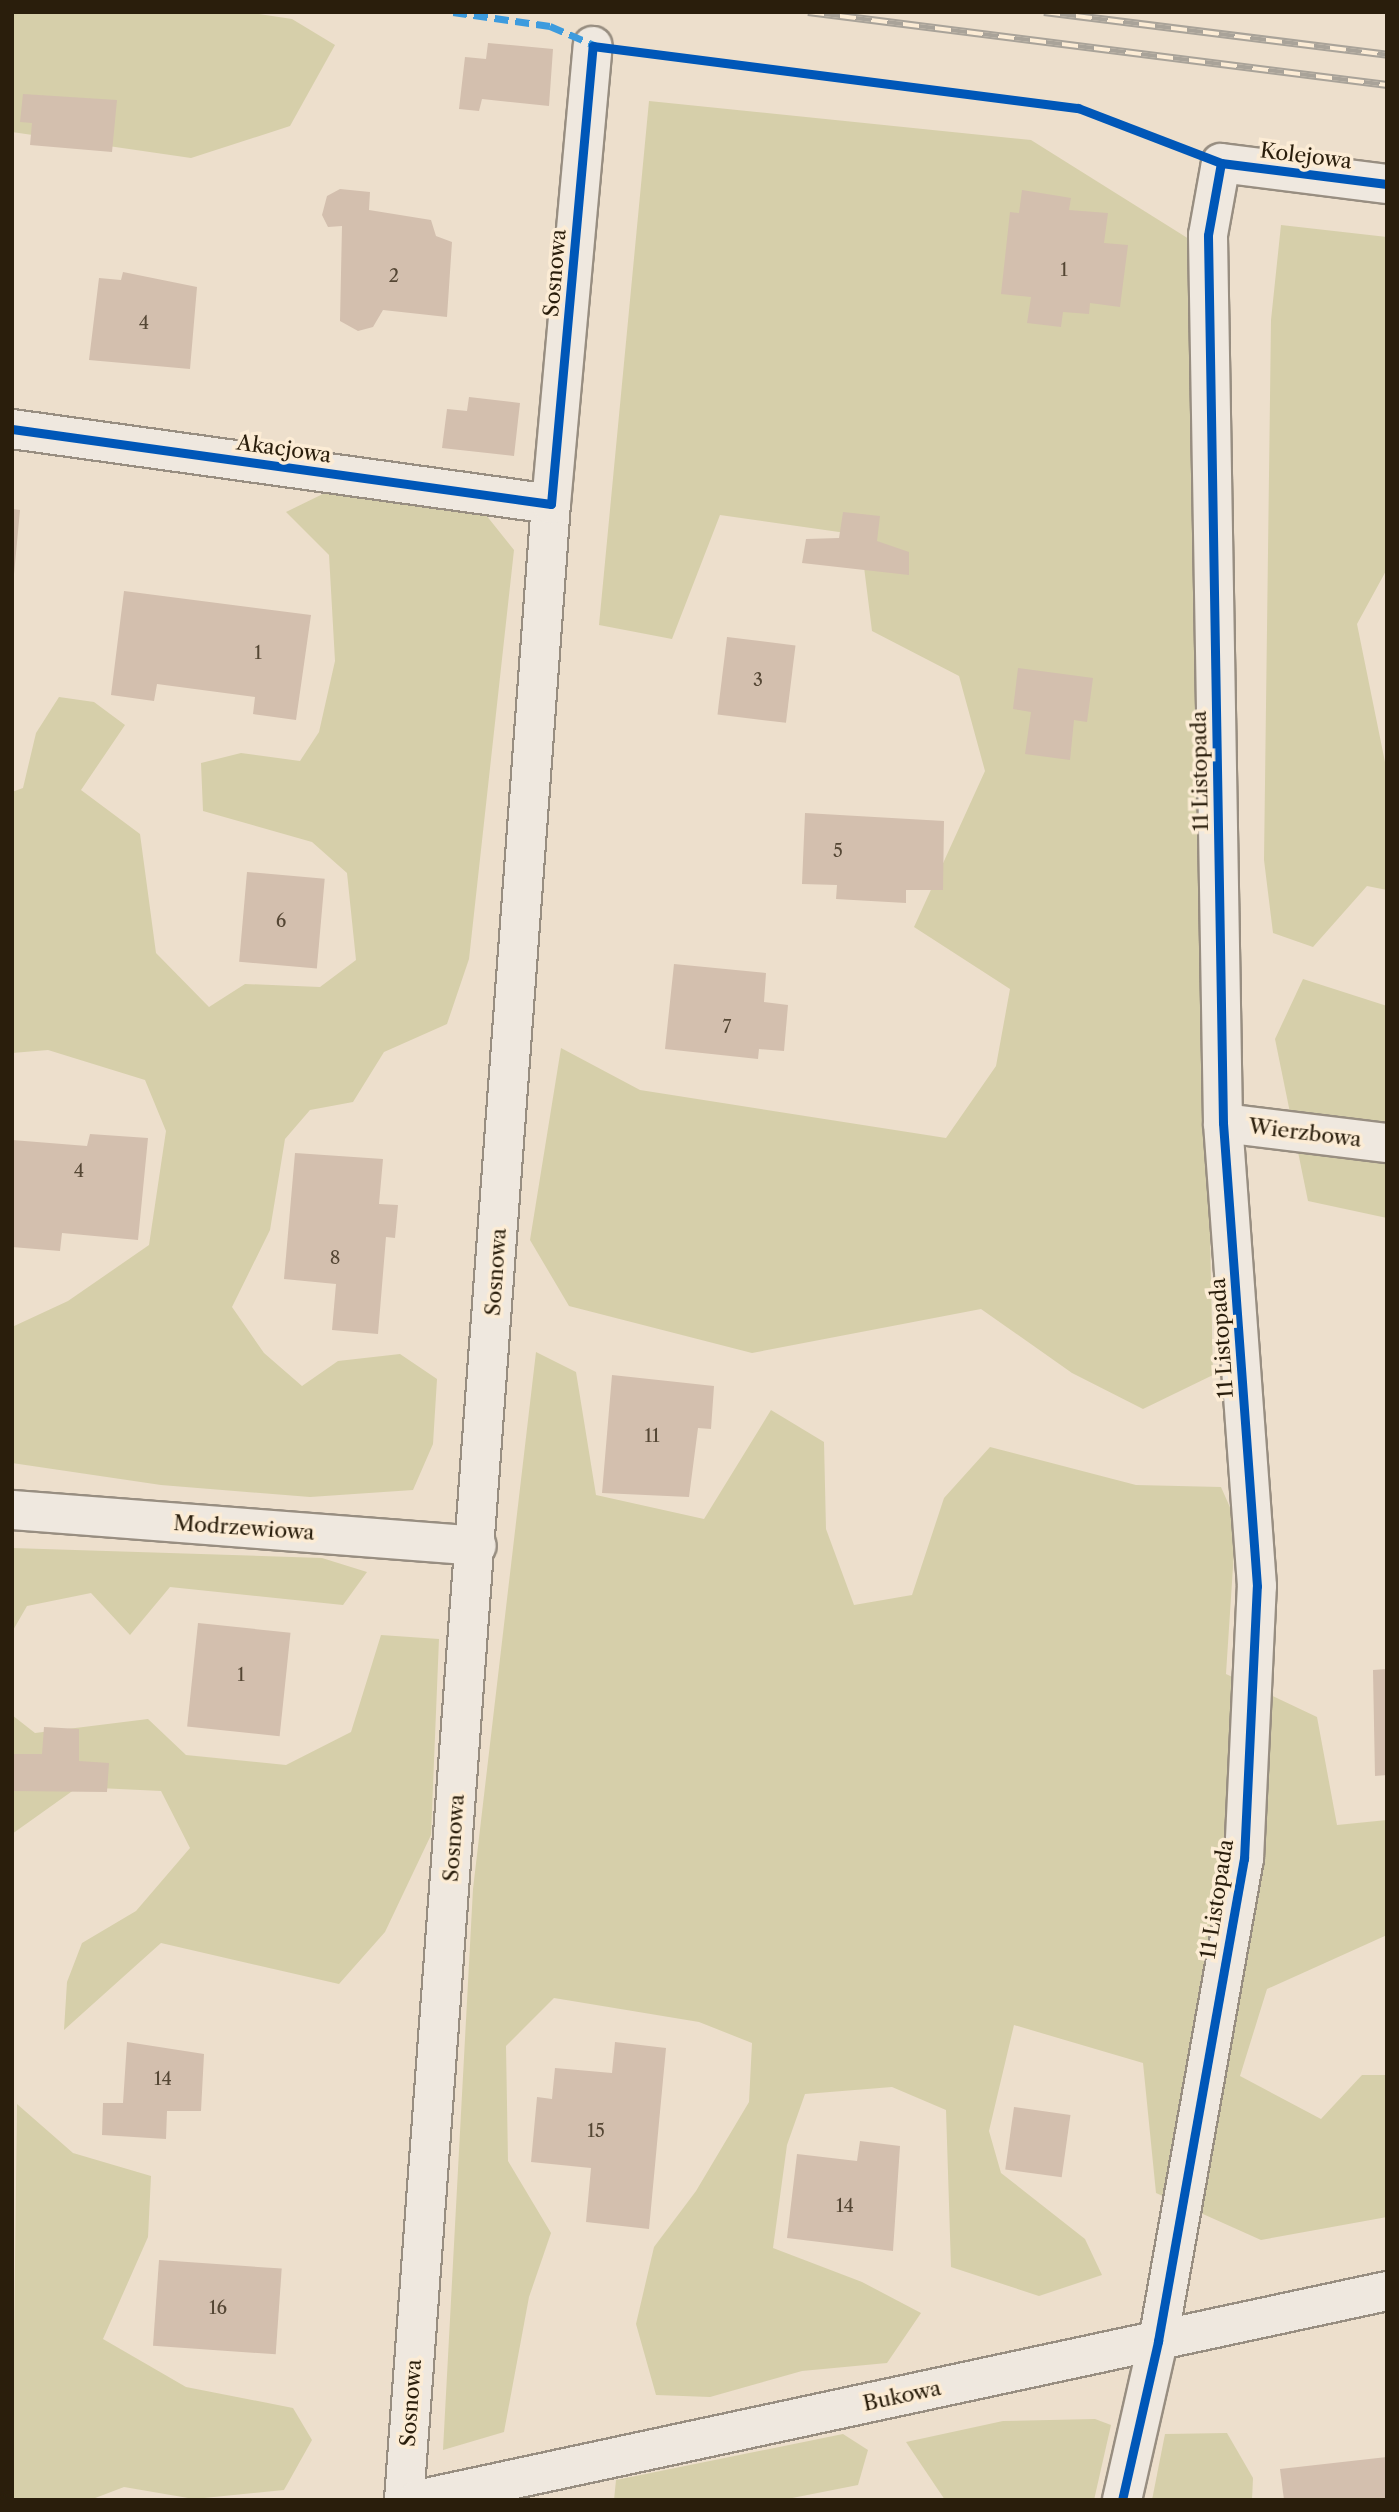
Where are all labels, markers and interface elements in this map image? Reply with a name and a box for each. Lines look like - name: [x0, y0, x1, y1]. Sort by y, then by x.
- street label: Kolejowa: [1259, 138, 1353, 174]
- street label: Sosnowa: [539, 228, 571, 318]
- house number: 1: [1060, 259, 1068, 281]
- house number: 2: [389, 265, 399, 287]
- house number: 4: [139, 312, 149, 334]
- street label: Akacjowa: [235, 430, 333, 468]
- house number: 1: [254, 642, 262, 664]
- house number: 3: [753, 669, 763, 691]
- street label: 11 Listopada: [1186, 710, 1214, 832]
- house number: 5: [833, 840, 843, 862]
- house number: 6: [276, 910, 286, 932]
- house number: 7: [723, 1016, 731, 1038]
- street label: Wierzbowa: [1247, 1114, 1363, 1152]
- house number: 4: [74, 1160, 84, 1182]
- street label: Sosnowa: [480, 1227, 512, 1317]
- house number: 8: [330, 1247, 340, 1269]
- street label: 11 Listopada: [1205, 1277, 1239, 1399]
- house number: 11: [644, 1425, 660, 1447]
- street label: Modrzewiowa: [173, 1510, 315, 1546]
- house number: 1: [237, 1664, 245, 1686]
- street label: Sosnowa: [438, 1793, 470, 1883]
- street label: 11 Listopada: [1195, 1837, 1239, 1961]
- house number: 14: [154, 2068, 172, 2090]
- house number: 15: [587, 2120, 605, 2142]
- house number: 14: [836, 2195, 854, 2217]
- house number: 16: [209, 2297, 227, 2319]
- street label: Sosnowa: [395, 2358, 427, 2448]
- street label: Bukowa: [861, 2375, 943, 2417]

